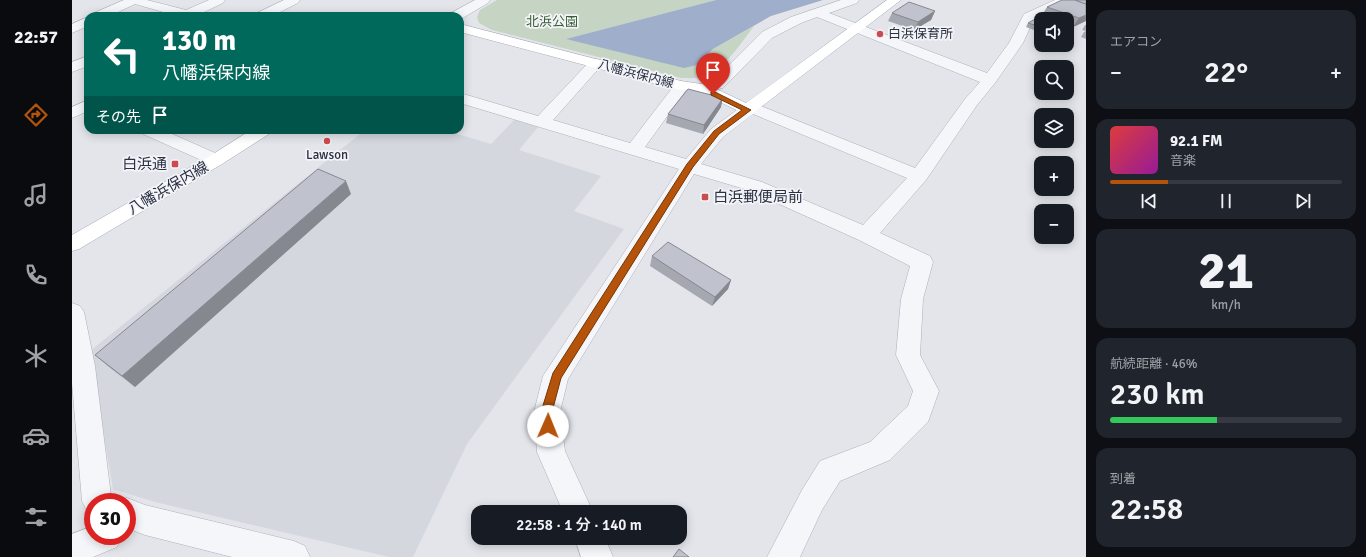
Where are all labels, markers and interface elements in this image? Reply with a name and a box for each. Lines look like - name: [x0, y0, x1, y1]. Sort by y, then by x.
- map controls: [1034, 12, 1074, 244]
- button: sound: [1034, 12, 1074, 52]
- park label: 北浜公園: [526, 14, 578, 30]
- text: 130 m: [162, 24, 236, 58]
- text: 22:57: [14, 26, 58, 48]
- place label: 白浜保育所: [888, 26, 953, 42]
- icon: left: [96, 28, 148, 80]
- marker: 白浜保育所: [875, 29, 885, 39]
- text: エアコン: [1110, 34, 1162, 50]
- pin: [696, 53, 730, 94]
- text: 22°: [1204, 54, 1248, 91]
- street label: 八幡浜保内線: [596, 56, 676, 92]
- icon: arrive: [702, 59, 724, 81]
- text: −: [1110, 59, 1122, 86]
- text: +: [1330, 59, 1342, 86]
- button: search: [1034, 60, 1074, 100]
- text: 八幡浜保内線: [162, 62, 270, 84]
- icon: directions: [22, 101, 50, 129]
- icon: arrive: [149, 104, 171, 126]
- text: その先: [96, 108, 141, 126]
- button: layers: [1034, 108, 1074, 148]
- text: 92.1 FM: [1170, 132, 1222, 150]
- marker: Lawson: [322, 136, 332, 146]
- place label: Lawson: [306, 147, 348, 163]
- text: 音楽: [1170, 153, 1196, 169]
- place label: 白浜通: [122, 155, 167, 173]
- button: +: [1034, 156, 1074, 196]
- street label: 八幡浜保内線: [125, 158, 211, 218]
- marker: 白浜通: [170, 159, 180, 169]
- icon: music: [22, 181, 50, 209]
- place label: 白浜郵便局前: [713, 188, 803, 206]
- icon: previous: [1138, 190, 1160, 212]
- icon: pause: [1215, 190, 1237, 212]
- icon: next: [1292, 190, 1314, 212]
- marker: 白浜郵便局前: [700, 192, 710, 202]
- button: −: [1034, 204, 1074, 244]
- text: 21: [1198, 239, 1254, 303]
- icon: phone: [22, 261, 50, 289]
- text: km/h: [1211, 297, 1241, 313]
- icon: climate: [22, 342, 50, 370]
- text: 航続距離 · 46%: [1110, 356, 1198, 372]
- text: 230 km: [1110, 376, 1205, 413]
- position arrow: [527, 405, 569, 447]
- icon: car: [22, 422, 50, 450]
- text: 到着: [1110, 471, 1136, 487]
- text: 22:58: [1110, 491, 1183, 528]
- speed limit sign: 30: [84, 493, 136, 545]
- icon: filters: [22, 503, 50, 531]
- text: 22:58 · 1 分 · 140 m: [516, 516, 642, 534]

